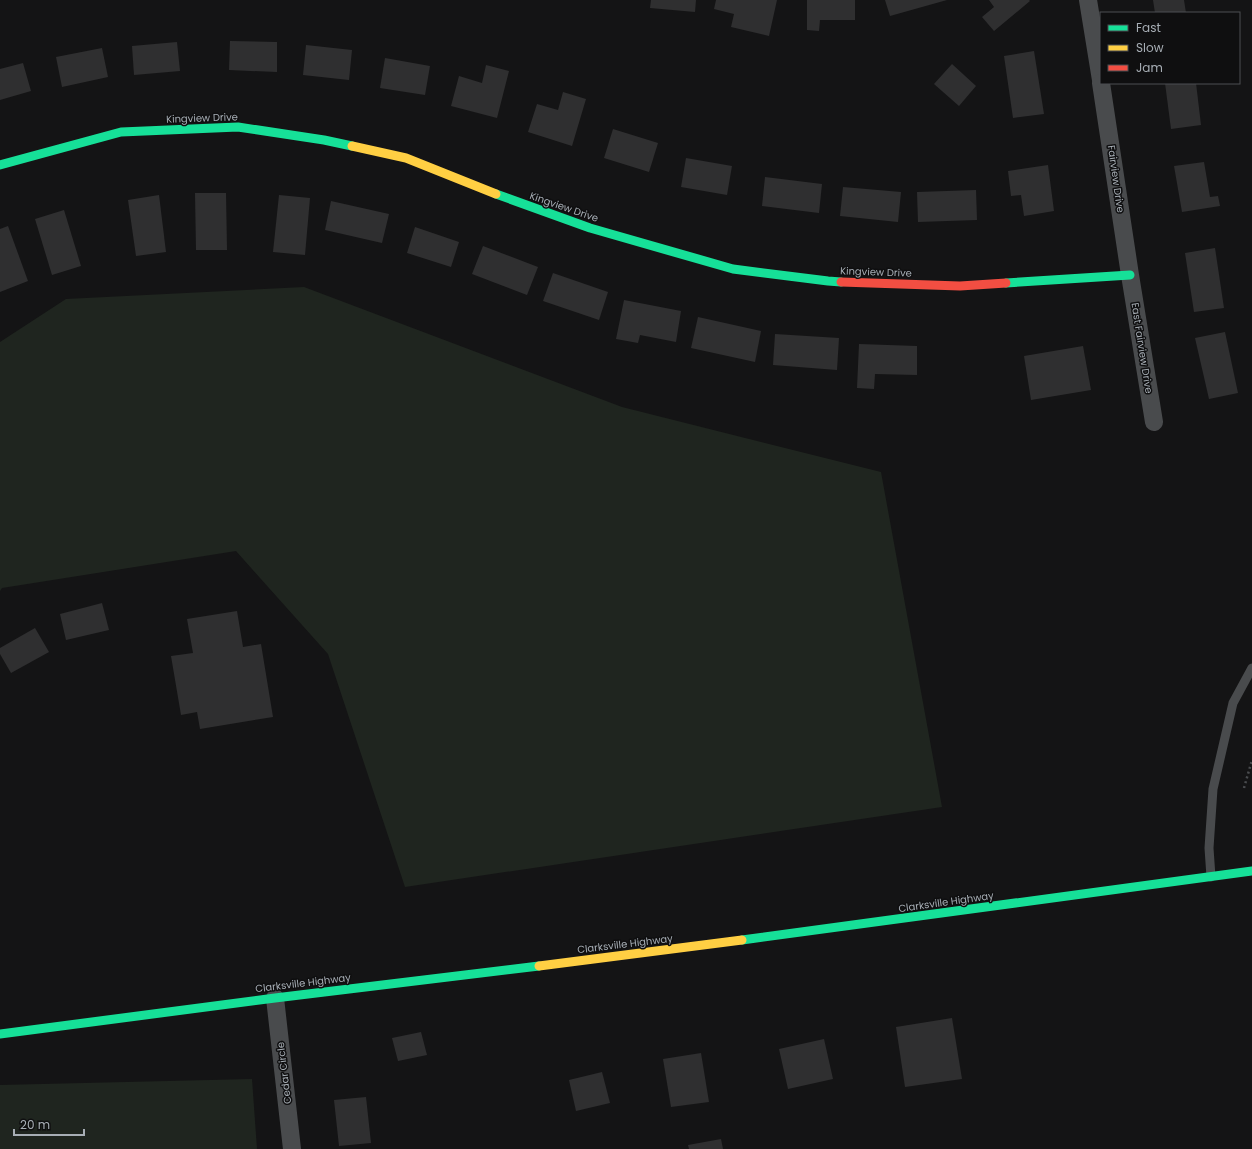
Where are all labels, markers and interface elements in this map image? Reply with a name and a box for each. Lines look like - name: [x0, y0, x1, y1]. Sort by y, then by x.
- legend: [1100, 12, 1240, 84]
- text: Fast: [1136, 19, 1161, 36]
- text: Slow: [1136, 39, 1164, 56]
- text: Jam: [1136, 59, 1163, 76]
- street label: Kingview Drive: [166, 109, 238, 127]
- street label: Fairview Drive: [1104, 144, 1128, 214]
- street label: Kingview Drive: [528, 188, 600, 226]
- street label: Kingview Drive: [840, 263, 912, 281]
- street label: East Fairview Drive: [1127, 302, 1157, 394]
- street label: Clarksville Highway: [897, 888, 995, 916]
- street label: Clarksville Highway: [576, 931, 674, 957]
- street label: Clarksville Highway: [254, 970, 352, 996]
- street label: Cedar Circle: [273, 1041, 295, 1105]
- scale bar: [14, 1111, 84, 1137]
- text: 20 m: [20, 1116, 50, 1133]

